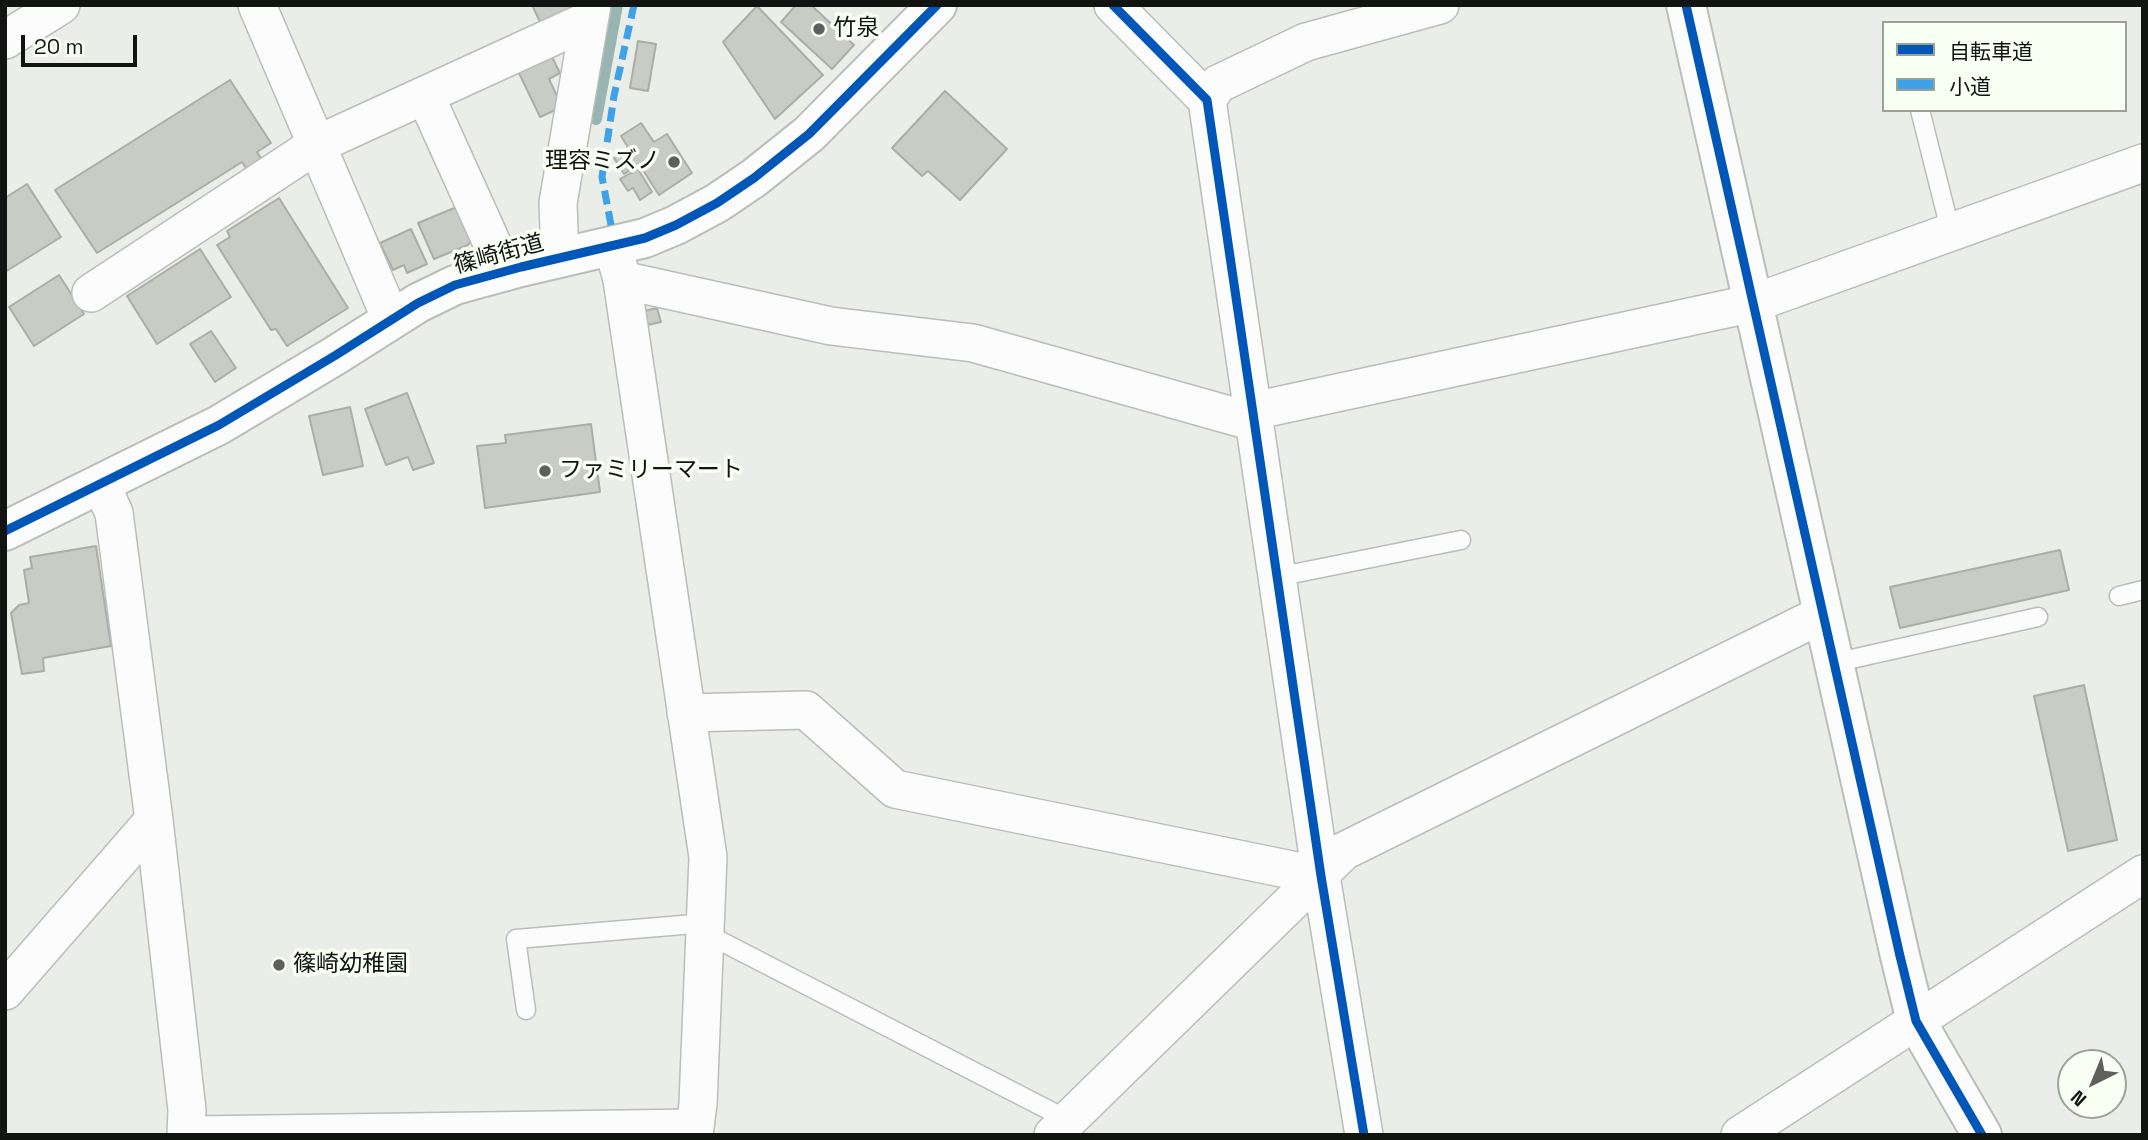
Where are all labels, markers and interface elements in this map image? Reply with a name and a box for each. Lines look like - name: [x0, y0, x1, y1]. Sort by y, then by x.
- place label: 竹泉: [833, 15, 879, 43]
- scale bar: [24, 21, 140, 65]
- marker: 竹泉: [811, 21, 827, 37]
- legend: [1882, 21, 2127, 112]
- text: 20 m: [34, 33, 84, 60]
- text: 自転車道: [1949, 38, 2033, 65]
- text: 小道: [1949, 73, 1991, 100]
- place label: 理容ミズノ: [545, 148, 660, 176]
- marker: 理容ミズノ: [666, 154, 682, 170]
- street label: 篠崎街道: [451, 230, 547, 280]
- place label: ファミリーマート: [559, 457, 743, 485]
- marker: ファミリーマート: [537, 463, 553, 479]
- place label: 篠崎幼稚園: [293, 951, 408, 979]
- marker: 篠崎幼稚園: [271, 957, 287, 973]
- north arrow: [2057, 1049, 2127, 1119]
- text: N: [2066, 1085, 2092, 1112]

